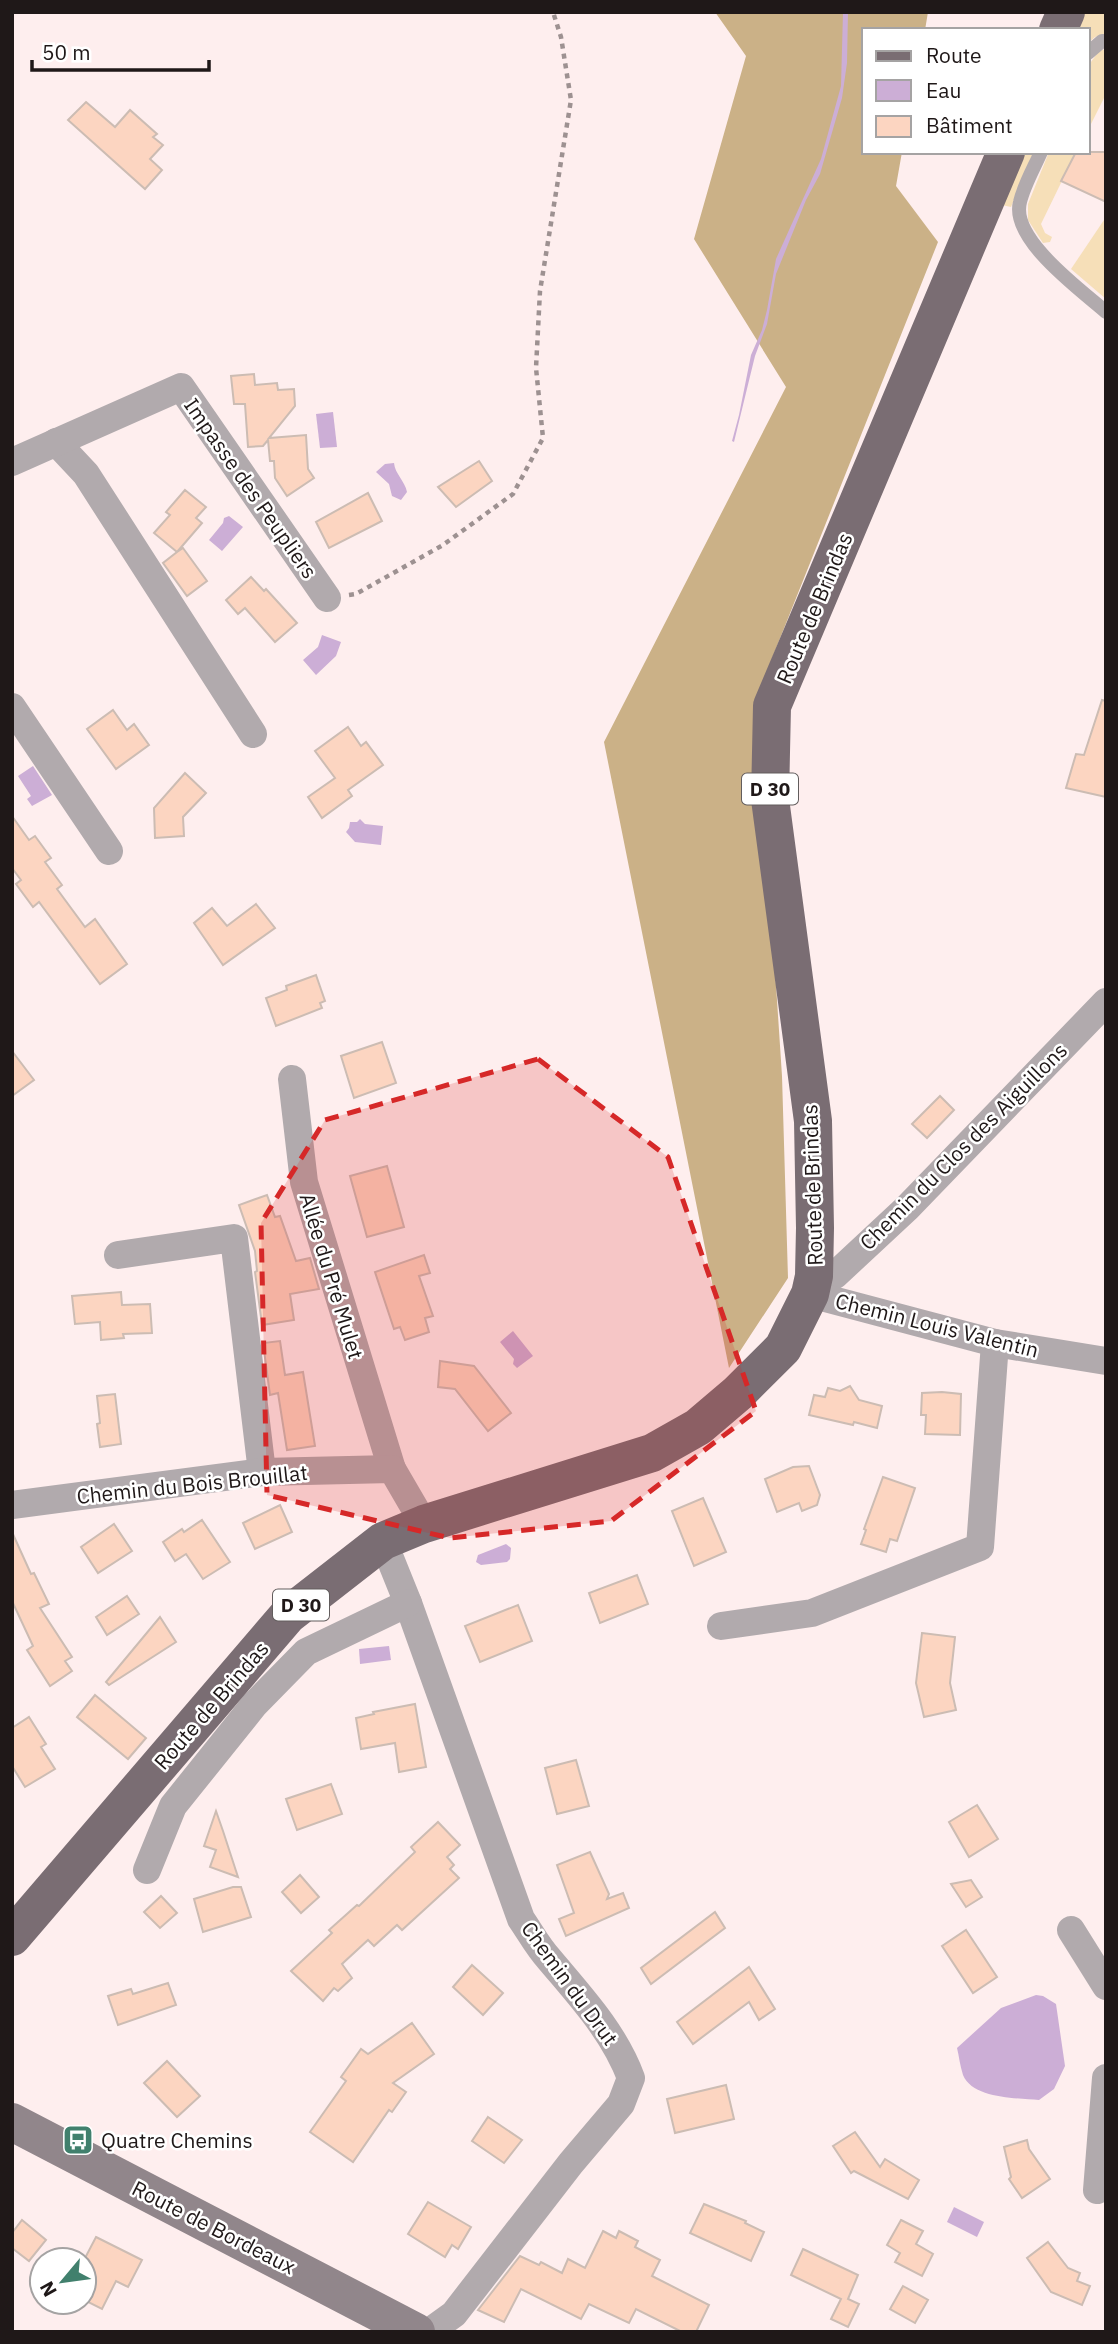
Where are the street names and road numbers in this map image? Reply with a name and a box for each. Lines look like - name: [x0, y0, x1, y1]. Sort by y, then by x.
- street label: Impasse des Peupliers: [178, 392, 324, 584]
- street label: Route de Brindas: [770, 528, 858, 688]
- road number: D 30: [742, 774, 798, 804]
- street label: Chemin du Clos des Aiguillons: [853, 1036, 1073, 1256]
- street label: Route de Brindas: [795, 1104, 829, 1266]
- street label: Allée du Pré Mulet: [293, 1190, 371, 1362]
- street label: Chemin Louis Valentin: [832, 1286, 1042, 1364]
- street label: Chemin du Bois Brouillat: [75, 1458, 309, 1510]
- road number: D 30: [273, 1590, 329, 1620]
- street label: Route de Brindas: [147, 1635, 275, 1775]
- street label: Chemin du Drut: [515, 1915, 625, 2051]
- street label: Route de Bordeaux: [128, 2174, 301, 2280]

